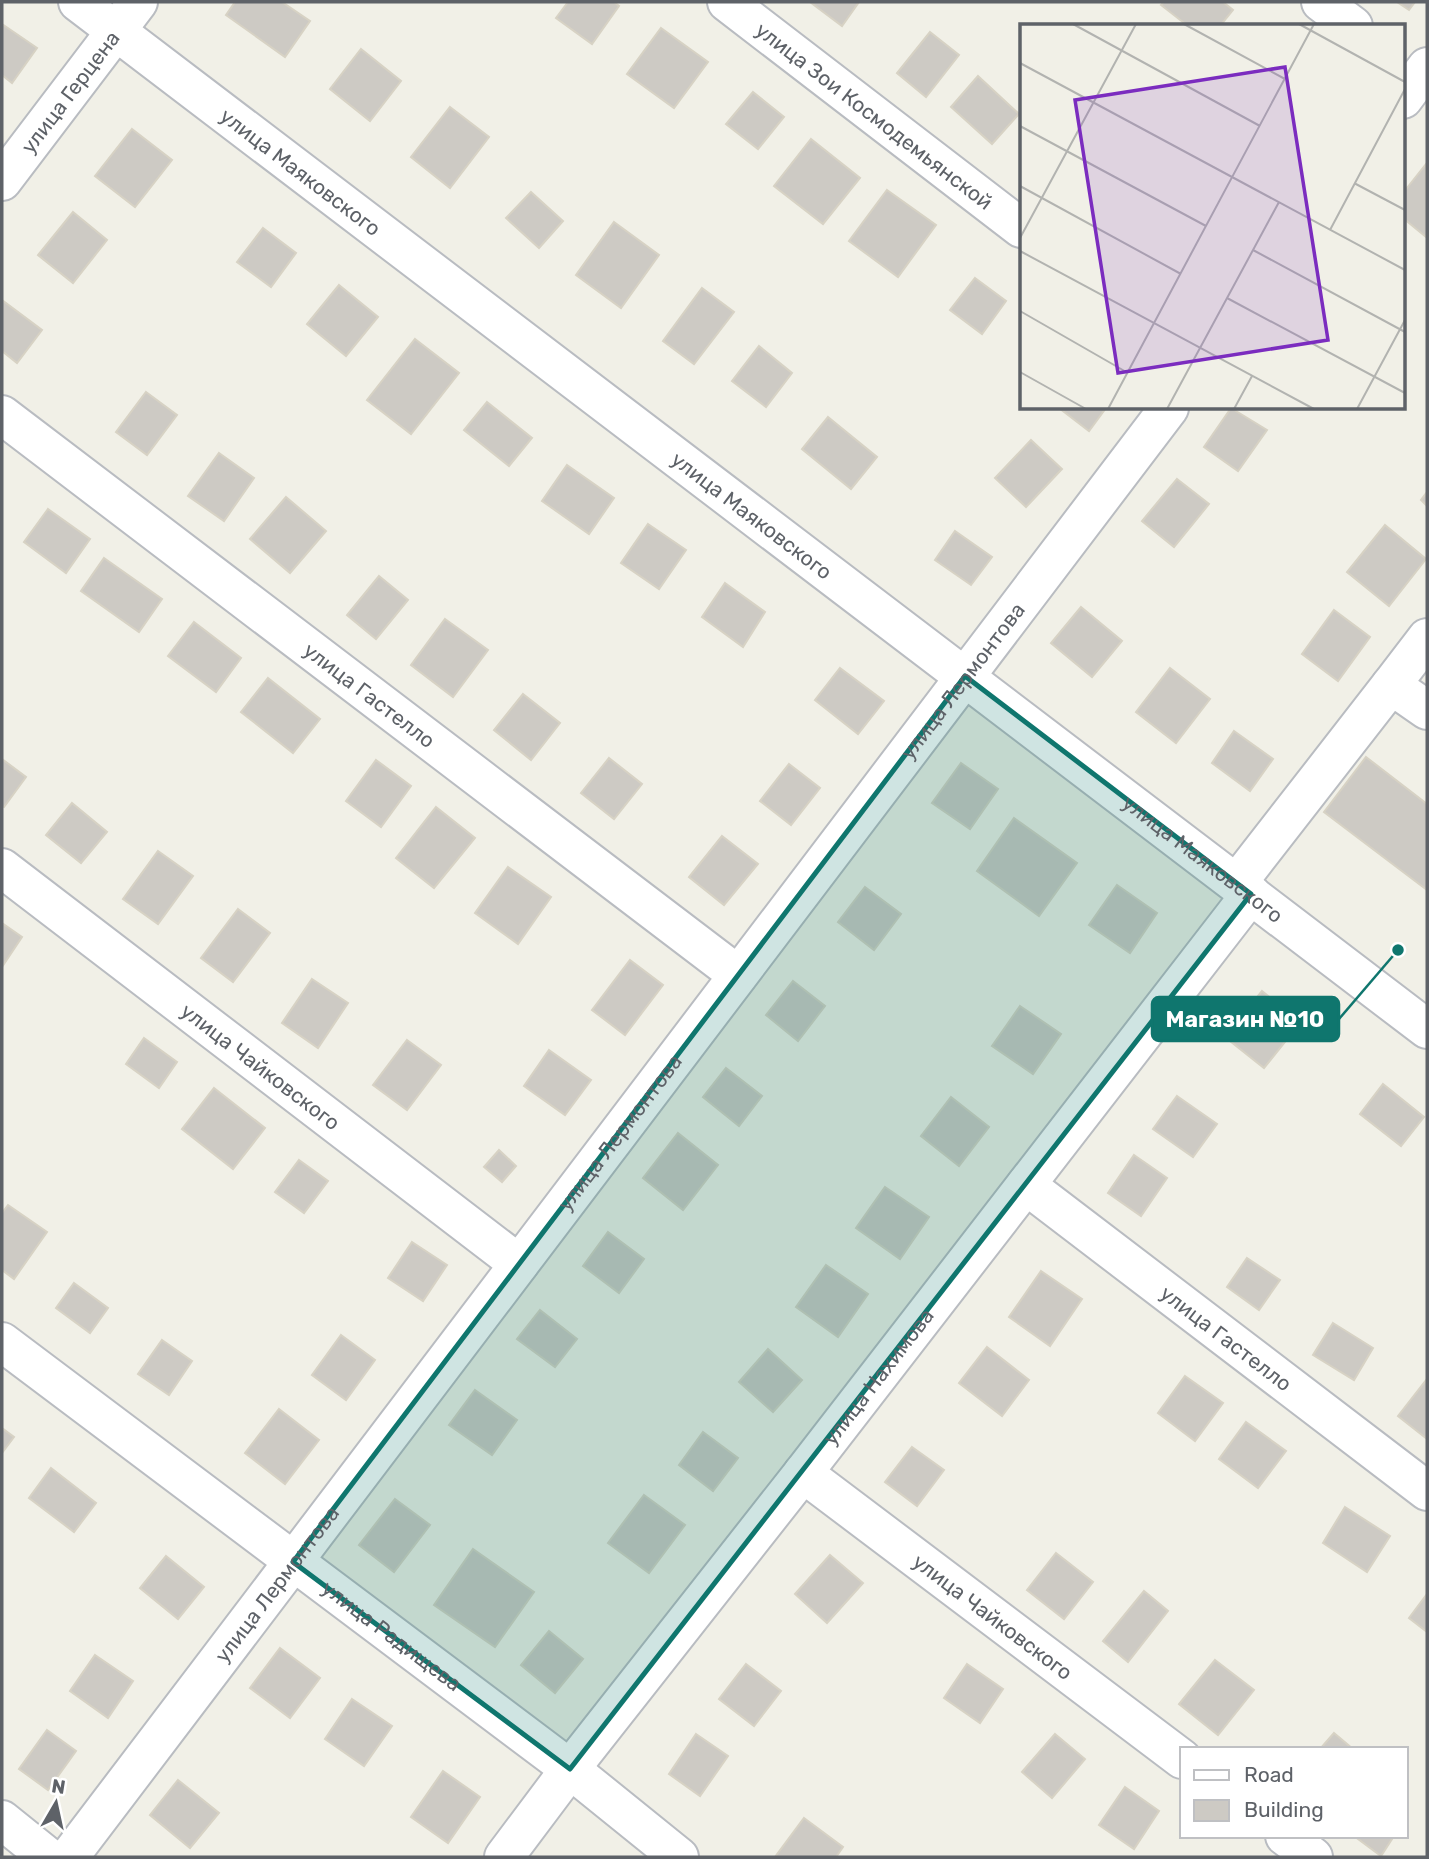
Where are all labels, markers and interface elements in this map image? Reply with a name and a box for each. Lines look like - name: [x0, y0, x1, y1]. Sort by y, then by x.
- street label: улица Зои Космодемьянской: [751, 16, 998, 214]
- inset map: [1020, 24, 1404, 410]
- street label: улица Герцена: [15, 26, 124, 158]
- street label: улица Маяковского: [216, 103, 386, 241]
- street label: улица Маяковского: [667, 446, 837, 584]
- street label: улица Лермонтова: [895, 597, 1029, 764]
- street label: улица Гастелло: [299, 637, 440, 753]
- street label: улица Маяковского: [1118, 789, 1288, 928]
- street label: улица Чайковского: [176, 997, 345, 1135]
- callout: Магазин №10: [1152, 997, 1339, 1041]
- text: Магазин №10: [1166, 1005, 1325, 1033]
- street label: улица Лермонтова: [552, 1049, 687, 1215]
- street label: улица Гастелло: [1156, 1280, 1297, 1396]
- street label: улица Нахимова: [817, 1303, 939, 1450]
- street label: улица Лермонтова: [209, 1501, 344, 1667]
- street label: улица Чайковского: [908, 1548, 1078, 1685]
- street label: улица Радищева: [317, 1575, 467, 1696]
- legend: [1180, 1747, 1408, 1838]
- text: Road: [1244, 1762, 1294, 1787]
- north arrow: [21, 1768, 91, 1838]
- text: N: [50, 1774, 67, 1799]
- text: Building: [1244, 1797, 1324, 1822]

